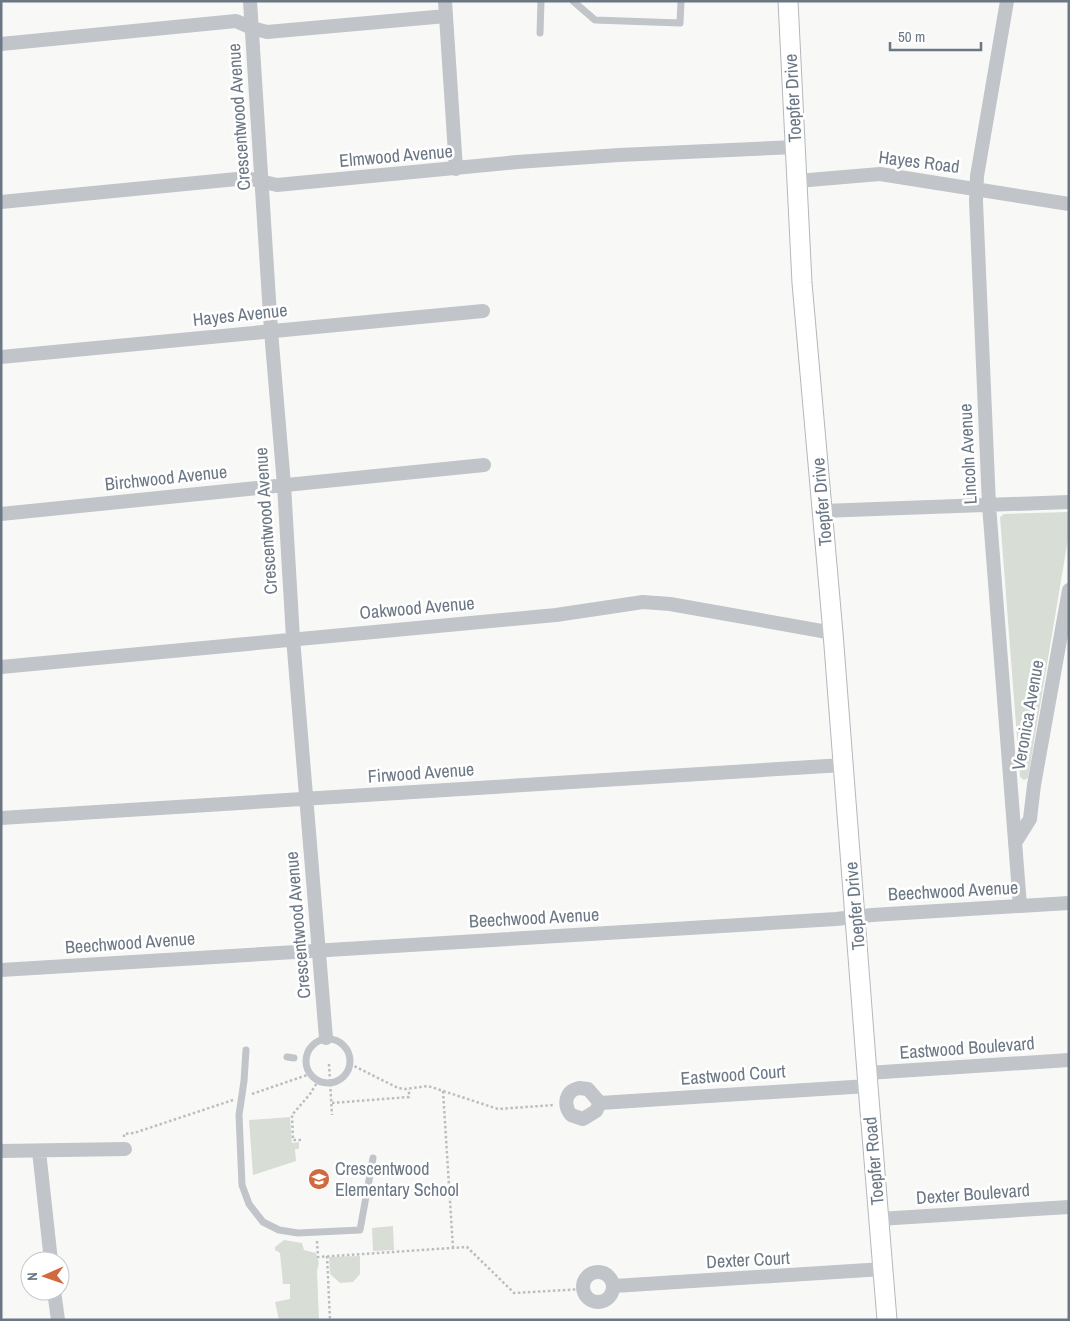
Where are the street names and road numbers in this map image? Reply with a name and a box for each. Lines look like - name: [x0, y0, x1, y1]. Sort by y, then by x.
- street label: Crescentwood Avenue: [221, 43, 256, 191]
- street label: Toepfer Drive: [778, 53, 807, 143]
- street label: Elmwood Avenue: [338, 138, 454, 173]
- street label: Hayes Road: [877, 144, 961, 179]
- street label: Hayes Avenue: [191, 297, 288, 332]
- street label: Lincoln Avenue: [952, 403, 983, 505]
- street label: Crescentwood Avenue: [248, 447, 283, 595]
- street label: Toepfer Drive: [805, 457, 838, 547]
- street label: Birchwood Avenue: [104, 459, 228, 496]
- street label: Oakwood Avenue: [358, 590, 476, 625]
- street label: Veronica Avenue: [1006, 658, 1049, 772]
- street label: Firwood Avenue: [367, 756, 475, 789]
- street label: Crescentwood Avenue: [279, 851, 316, 1000]
- street label: Toepfer Drive: [838, 861, 871, 951]
- street label: Beechwood Avenue: [887, 875, 1019, 906]
- street label: Beechwood Avenue: [468, 902, 600, 933]
- street label: Beechwood Avenue: [64, 925, 196, 960]
- street label: Eastwood Boulevard: [899, 1030, 1035, 1065]
- street label: Eastwood Court: [680, 1058, 786, 1091]
- street label: Toepfer Road: [857, 1116, 890, 1206]
- street label: Dexter Boulevard: [915, 1177, 1031, 1210]
- street label: Dexter Court: [706, 1245, 790, 1274]

